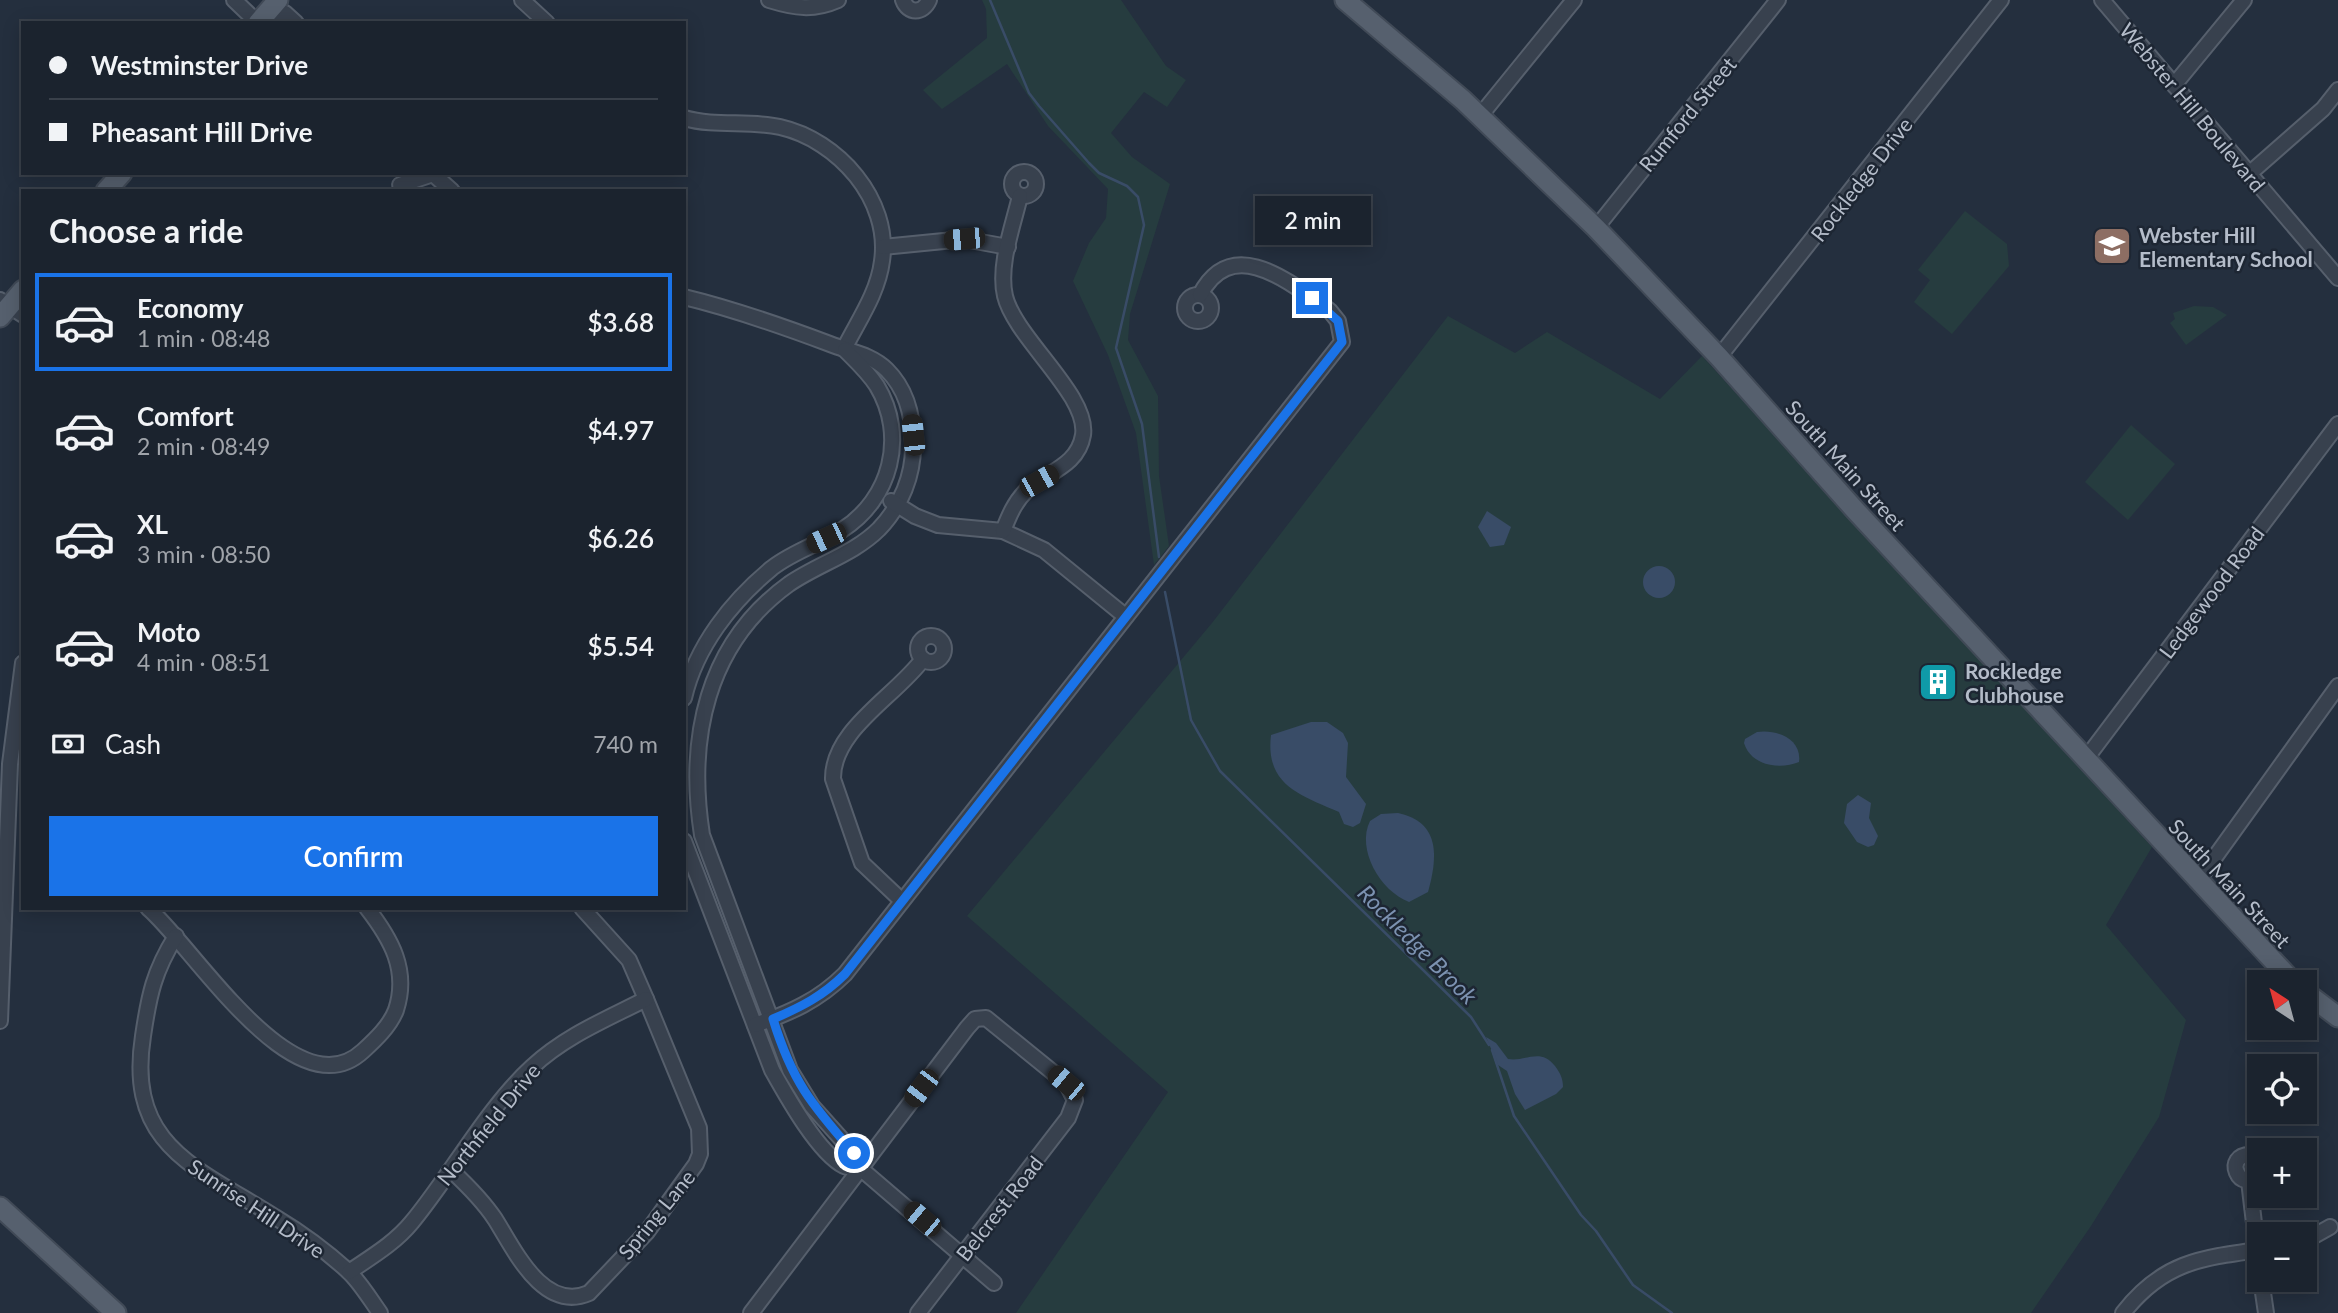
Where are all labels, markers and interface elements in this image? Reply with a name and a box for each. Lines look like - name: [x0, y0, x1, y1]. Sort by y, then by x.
- street label: Webster Hill Boulevard: [2115, 17, 2271, 197]
- text: Westminster Drive: [91, 49, 308, 81]
- street label: Rumford Street: [1633, 51, 1741, 176]
- street label: Rockledge Drive: [1805, 112, 1917, 246]
- text: Pheasant Hill Drive: [91, 116, 313, 148]
- callout: 2 min: [1254, 196, 1370, 246]
- text: 2 min: [1285, 206, 1341, 234]
- text: Choose a ride: [49, 211, 243, 250]
- place label: Webster Hill Elementary School: [2139, 222, 2313, 271]
- school or university icon: Webster Hill Elementary School: [2091, 225, 2133, 267]
- car: [943, 227, 986, 251]
- route end: [1296, 282, 1328, 314]
- icon: car: [53, 291, 116, 354]
- text: Economy: [137, 292, 243, 324]
- text: $3.68: [588, 306, 654, 338]
- text: 1 min · 08:48: [137, 324, 270, 352]
- street label: South Main Street: [1781, 395, 1911, 536]
- icon: car: [53, 399, 116, 462]
- text: Comfort: [137, 400, 234, 432]
- car: [901, 413, 926, 457]
- text: $4.97: [588, 414, 654, 446]
- text: 2 min · 08:49: [137, 432, 270, 460]
- car: [1016, 462, 1063, 500]
- icon: car: [53, 507, 116, 570]
- text: XL: [137, 508, 168, 540]
- car: [803, 520, 850, 556]
- street label: Ledgewood Road: [2153, 521, 2269, 663]
- text: $6.26: [588, 522, 654, 554]
- text: 3 min · 08:50: [137, 540, 270, 568]
- icon: car: [53, 615, 116, 678]
- text: Moto: [137, 616, 200, 648]
- text: $5.54: [588, 630, 654, 662]
- text: 4 min · 08:51: [137, 648, 270, 676]
- place label: Rockledge Clubhouse: [1965, 658, 2064, 707]
- building icon: Rockledge Clubhouse: [1917, 661, 1959, 703]
- icon: cash: [49, 725, 87, 763]
- text: Cash: [105, 728, 161, 760]
- text: 740 m: [593, 730, 658, 758]
- street label: South Main Street: [2164, 814, 2296, 953]
- button: Confirm: [49, 816, 658, 896]
- water label: Rockledge Brook: [1352, 878, 1484, 1010]
- north arrow: [2247, 970, 2317, 1040]
- map controls: [2247, 970, 2317, 1292]
- button: locate: [2247, 1054, 2317, 1124]
- street label: Northfield Drive: [431, 1058, 545, 1190]
- car: [1044, 1061, 1089, 1105]
- car: [900, 1065, 943, 1111]
- route start: [838, 1137, 870, 1169]
- button: +: [2247, 1138, 2317, 1208]
- street label: Belcrest Road: [950, 1151, 1048, 1265]
- street label: Sunrise Hill Drive: [184, 1153, 330, 1263]
- street label: Spring Lane: [612, 1164, 700, 1264]
- car: [900, 1197, 945, 1241]
- button: −: [2247, 1222, 2317, 1292]

